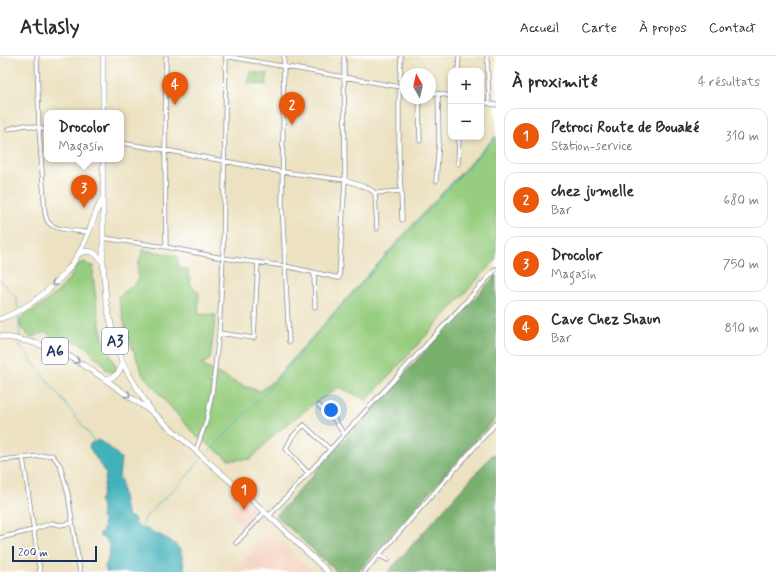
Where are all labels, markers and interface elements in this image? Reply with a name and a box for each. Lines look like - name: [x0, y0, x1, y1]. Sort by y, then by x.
- text: Atlasly: [20, 15, 79, 40]
- text: Accueil: [520, 19, 559, 37]
- text: Carte: [581, 19, 617, 37]
- text: À propos: [639, 19, 687, 37]
- text: Contact: [709, 19, 756, 37]
- north arrow: [400, 68, 436, 104]
- map controls: [448, 68, 484, 140]
- button: +: [448, 68, 484, 104]
- text: À proximité: [512, 71, 597, 93]
- pin: 4: [162, 72, 188, 105]
- text: 4 résultats: [698, 74, 760, 91]
- pin: 2: [279, 92, 305, 125]
- button: −: [448, 104, 484, 140]
- popup: [44, 110, 124, 162]
- text: Drocolor: [58, 118, 110, 138]
- text: Petroci Route de Bouaké: [551, 118, 699, 138]
- text: 1: [523, 128, 529, 145]
- text: 310 m: [726, 128, 759, 145]
- text: Magasin: [58, 138, 104, 155]
- text: Station-service: [551, 138, 633, 155]
- pin: 3: [71, 175, 97, 208]
- text: chez jumelle: [551, 182, 634, 202]
- text: 2: [523, 192, 529, 209]
- text: 680 m: [724, 192, 759, 209]
- text: Bar: [551, 202, 571, 219]
- text: Drocolor: [551, 246, 602, 266]
- text: 3: [523, 256, 529, 273]
- text: 750 m: [723, 256, 759, 273]
- text: Magasin: [551, 266, 596, 283]
- one-way arrow: [51, 279, 59, 287]
- text: Cave Chez Shaun: [551, 310, 661, 330]
- text: 4: [522, 320, 530, 337]
- text: 810 m: [724, 320, 759, 337]
- road number: A3: [102, 328, 128, 354]
- text: Bar: [551, 330, 571, 347]
- road number: A6: [42, 338, 68, 364]
- one-way arrow: [72, 356, 80, 364]
- one-way arrow: [124, 390, 131, 398]
- your location: [321, 400, 341, 420]
- pin: 1: [231, 477, 257, 510]
- scale bar: [12, 544, 97, 563]
- text: 200 m: [18, 546, 48, 560]

